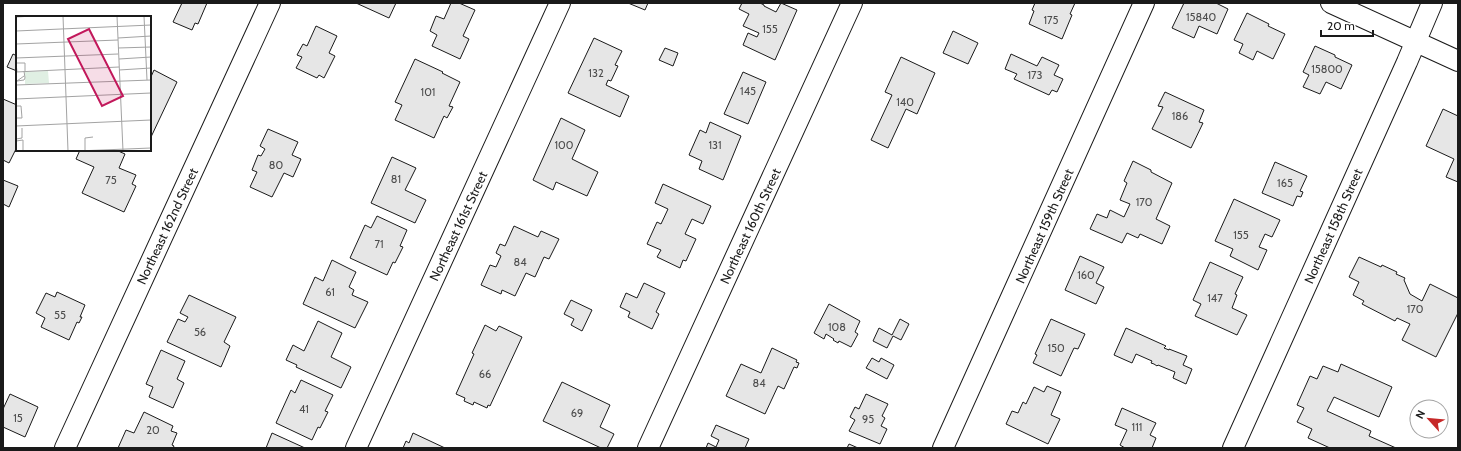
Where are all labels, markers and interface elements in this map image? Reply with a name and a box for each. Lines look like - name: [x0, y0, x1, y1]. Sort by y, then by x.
- house number: 15840: [1186, 10, 1216, 24]
- scale bar: [1321, 12, 1373, 38]
- house number: 175: [1043, 13, 1059, 27]
- inset map: [16, 16, 151, 151]
- text: 20 m: [1327, 18, 1355, 33]
- house number: 155: [762, 22, 778, 36]
- house number: 15800: [1311, 62, 1343, 76]
- house number: 132: [588, 66, 604, 80]
- house number: 173: [1027, 68, 1043, 82]
- house number: 145: [740, 84, 756, 98]
- house number: 101: [421, 85, 435, 99]
- house number: 140: [896, 95, 914, 109]
- house number: 186: [1172, 109, 1188, 123]
- house number: 100: [555, 138, 574, 152]
- house number: 131: [708, 138, 722, 152]
- house number: 80: [269, 158, 283, 172]
- street label: Northeast 162nd Street: [133, 165, 201, 287]
- street label: Northeast 160th Street: [716, 165, 784, 286]
- street label: Northeast 158th Street: [1300, 165, 1366, 286]
- street label: Northeast 159th Street: [1012, 166, 1077, 286]
- street label: Northeast 161st Street: [426, 168, 491, 283]
- house number: 81: [391, 172, 401, 186]
- house number: 75: [105, 173, 117, 187]
- house number: 165: [1277, 176, 1293, 190]
- house number: 170: [1136, 195, 1153, 209]
- house number: 155: [1233, 228, 1249, 242]
- house number: 71: [374, 237, 384, 251]
- house number: 84: [513, 255, 527, 269]
- house number: 160: [1077, 268, 1095, 282]
- house number: 61: [325, 285, 335, 299]
- house number: 147: [1207, 291, 1223, 305]
- house number: 170: [1407, 302, 1424, 316]
- house number: 55: [54, 308, 66, 322]
- house number: 108: [828, 320, 846, 334]
- house number: 56: [194, 325, 206, 339]
- house number: 150: [1047, 341, 1065, 355]
- house number: 66: [479, 367, 491, 381]
- house number: 84: [752, 376, 766, 390]
- north arrow: [1409, 399, 1449, 439]
- house number: 41: [299, 402, 309, 416]
- house number: 69: [571, 406, 583, 420]
- text: N: [1412, 408, 1428, 421]
- house number: 15: [13, 411, 23, 425]
- house number: 95: [862, 412, 874, 426]
- house number: 111: [1132, 420, 1142, 434]
- house number: 20: [146, 423, 160, 437]

